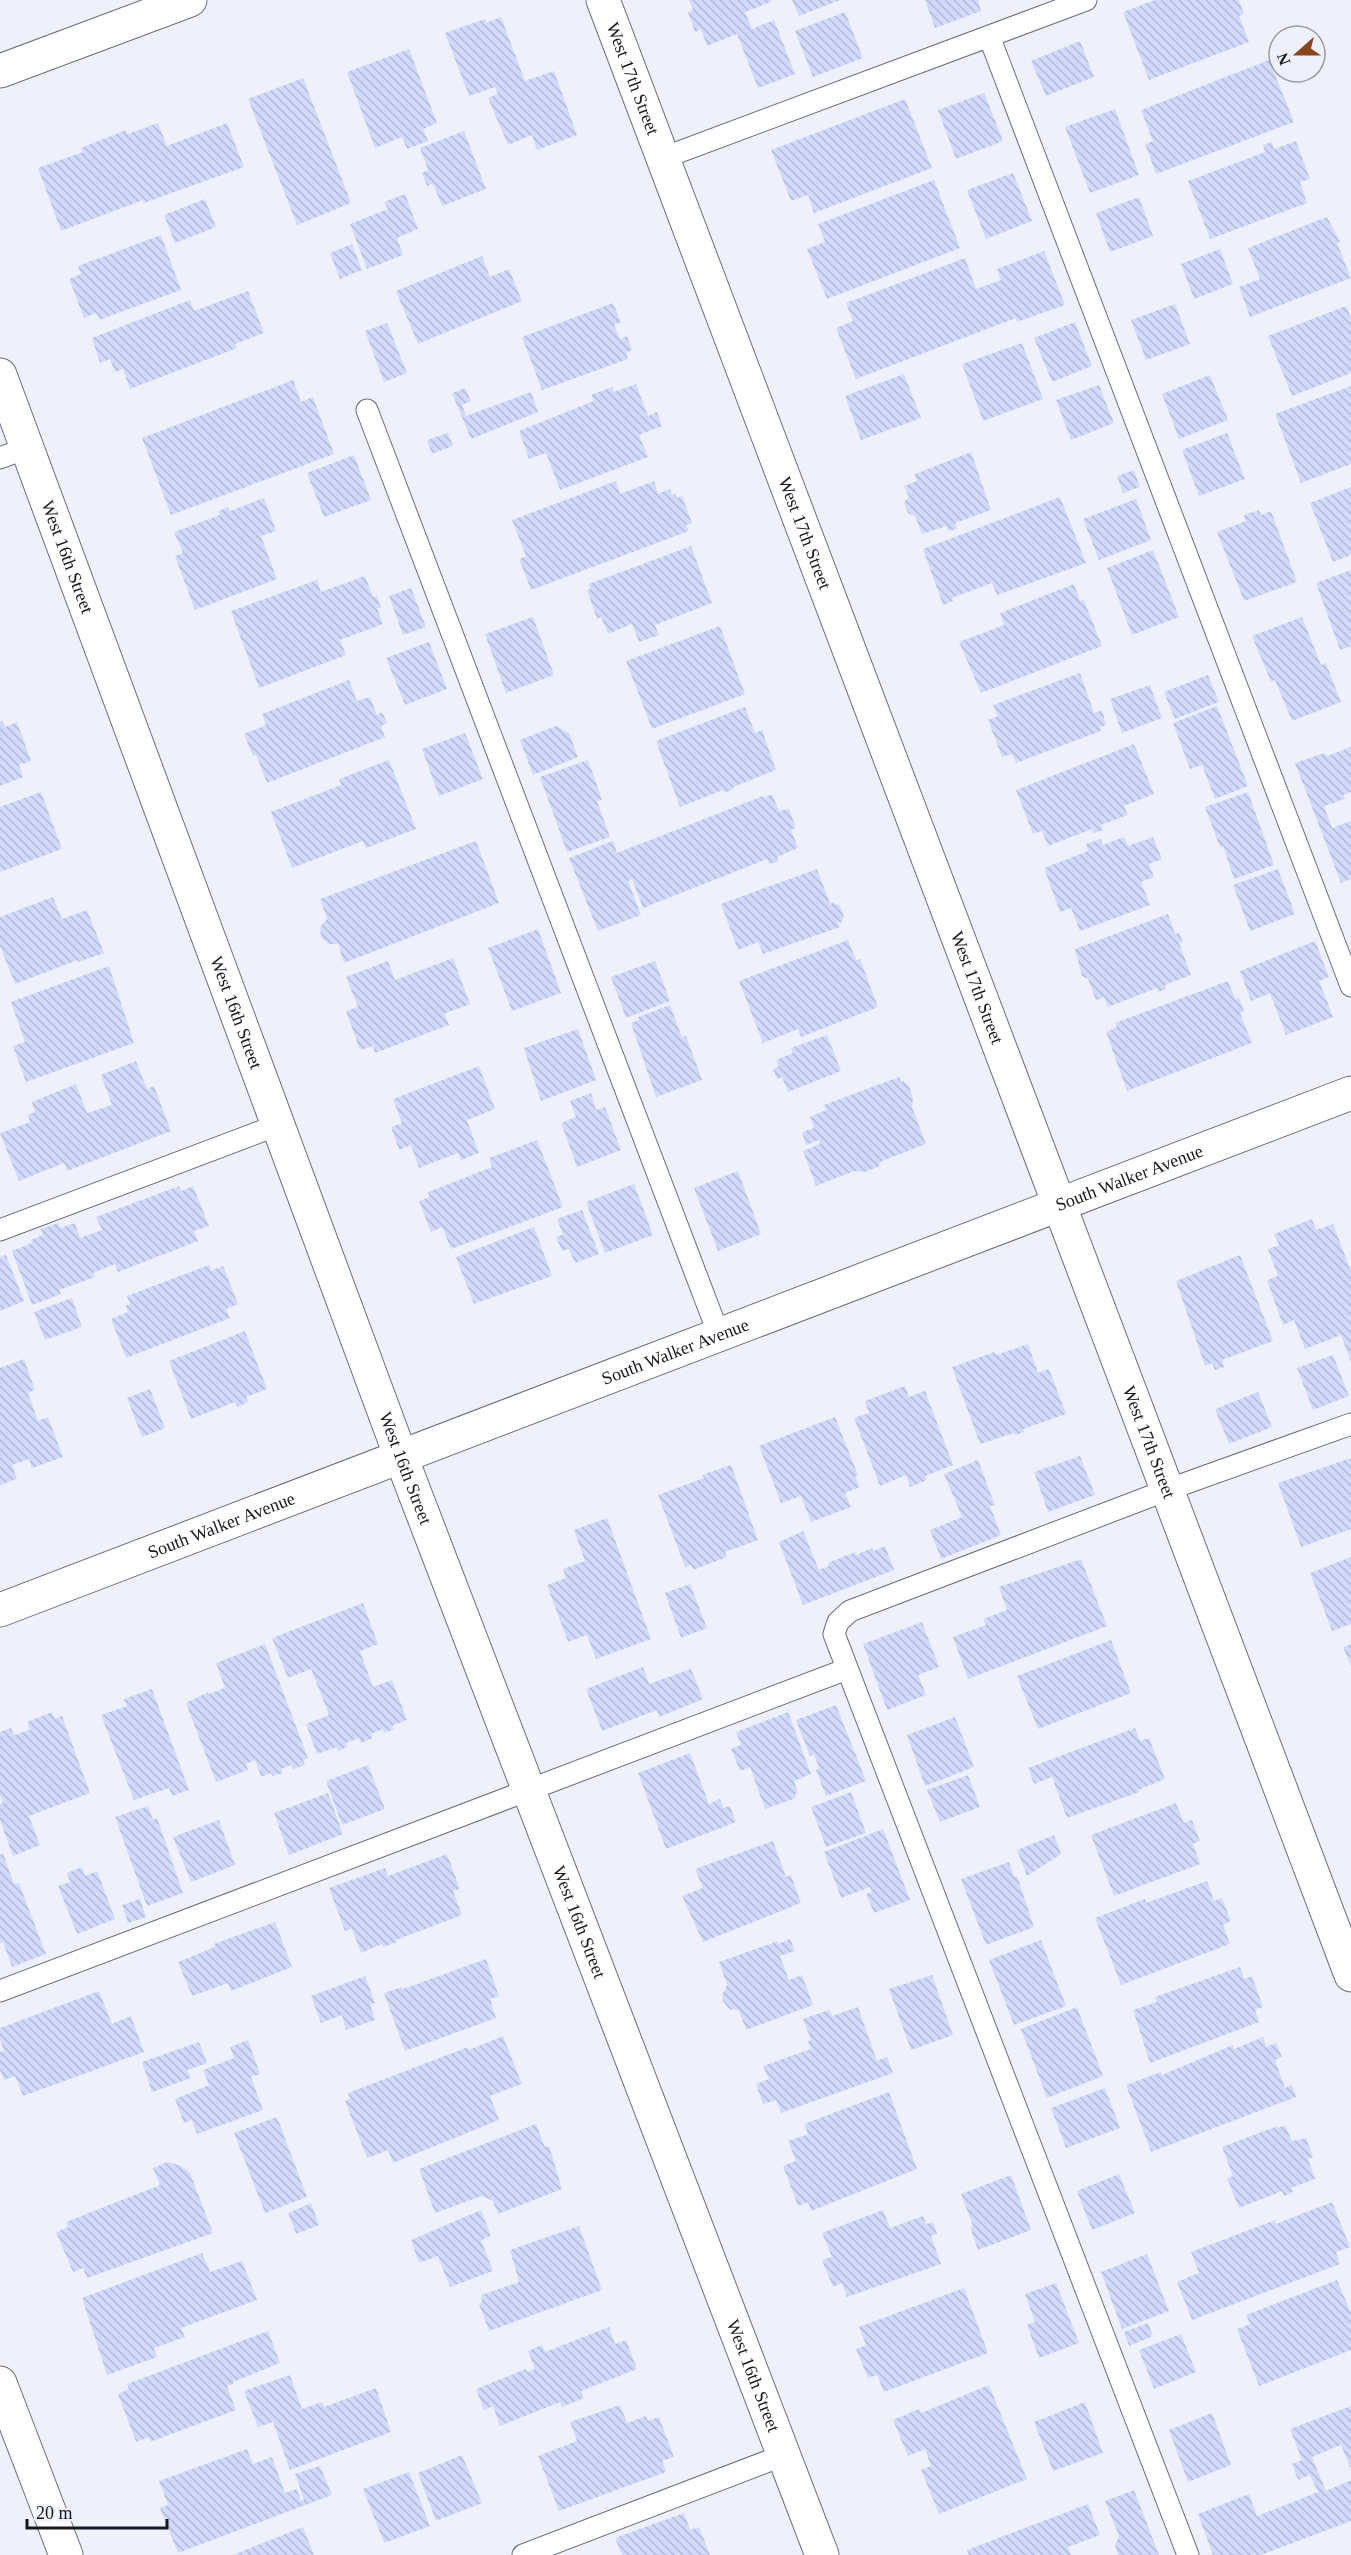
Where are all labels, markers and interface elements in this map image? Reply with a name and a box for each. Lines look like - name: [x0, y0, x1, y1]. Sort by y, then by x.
- street label: West 17th Street: [602, 20, 663, 138]
- north arrow: [1267, 24, 1327, 84]
- text: N: [1273, 50, 1293, 68]
- street label: West 17th Street: [775, 474, 835, 592]
- street label: West 16th Street: [37, 498, 97, 616]
- street label: West 17th Street: [947, 929, 1007, 1047]
- street label: West 16th Street: [206, 954, 266, 1072]
- street label: South Walker Avenue: [1053, 1141, 1206, 1215]
- street label: South Walker Avenue: [599, 1314, 752, 1389]
- street label: West 17th Street: [1119, 1383, 1180, 1501]
- street label: West 16th Street: [375, 1409, 436, 1527]
- street label: South Walker Avenue: [145, 1488, 298, 1563]
- street label: West 16th Street: [549, 1863, 610, 1981]
- street label: West 16th Street: [723, 2317, 784, 2435]
- scale bar: [27, 2492, 166, 2530]
- text: 20 m: [36, 2503, 73, 2523]

